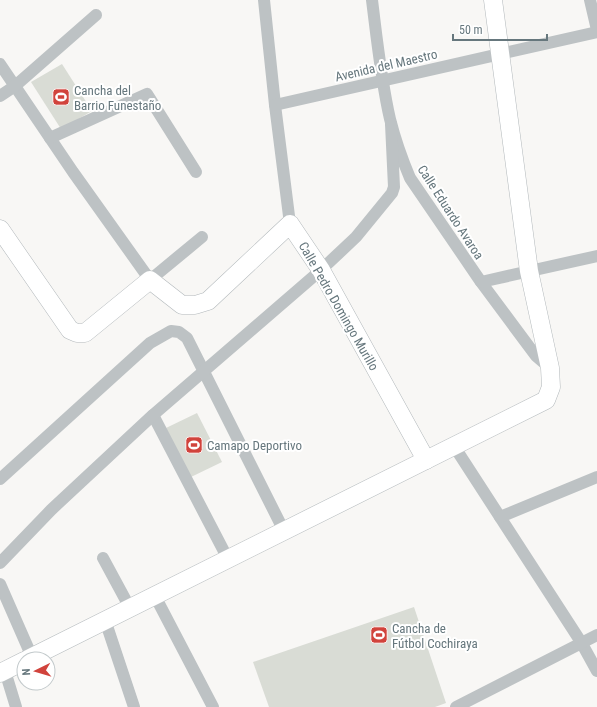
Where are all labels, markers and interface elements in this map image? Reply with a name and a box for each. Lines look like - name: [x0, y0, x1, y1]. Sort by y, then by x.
- scale bar: [453, 16, 547, 42]
- text: 50 m: [459, 23, 483, 37]
- street label: Avenida del Maestro: [334, 46, 439, 85]
- place label: Cancha del Barrio Funestaño: [74, 83, 161, 113]
- sports icon: Cancha del Barrio Funestaño: [51, 87, 71, 107]
- street label: Calle Eduardo Avaroa: [415, 162, 487, 262]
- street label: Calle Pedro Domingo Murillo: [296, 239, 382, 373]
- sports icon: Camapo Deportivo: [184, 435, 204, 455]
- place label: Camapo Deportivo: [207, 438, 302, 453]
- place label: Cancha de Fútbol Cochiraya: [392, 621, 478, 651]
- sports icon: Cancha de Fútbol Cochiraya: [369, 625, 389, 645]
- north arrow: [16, 651, 56, 691]
- text: N: [20, 668, 33, 676]

